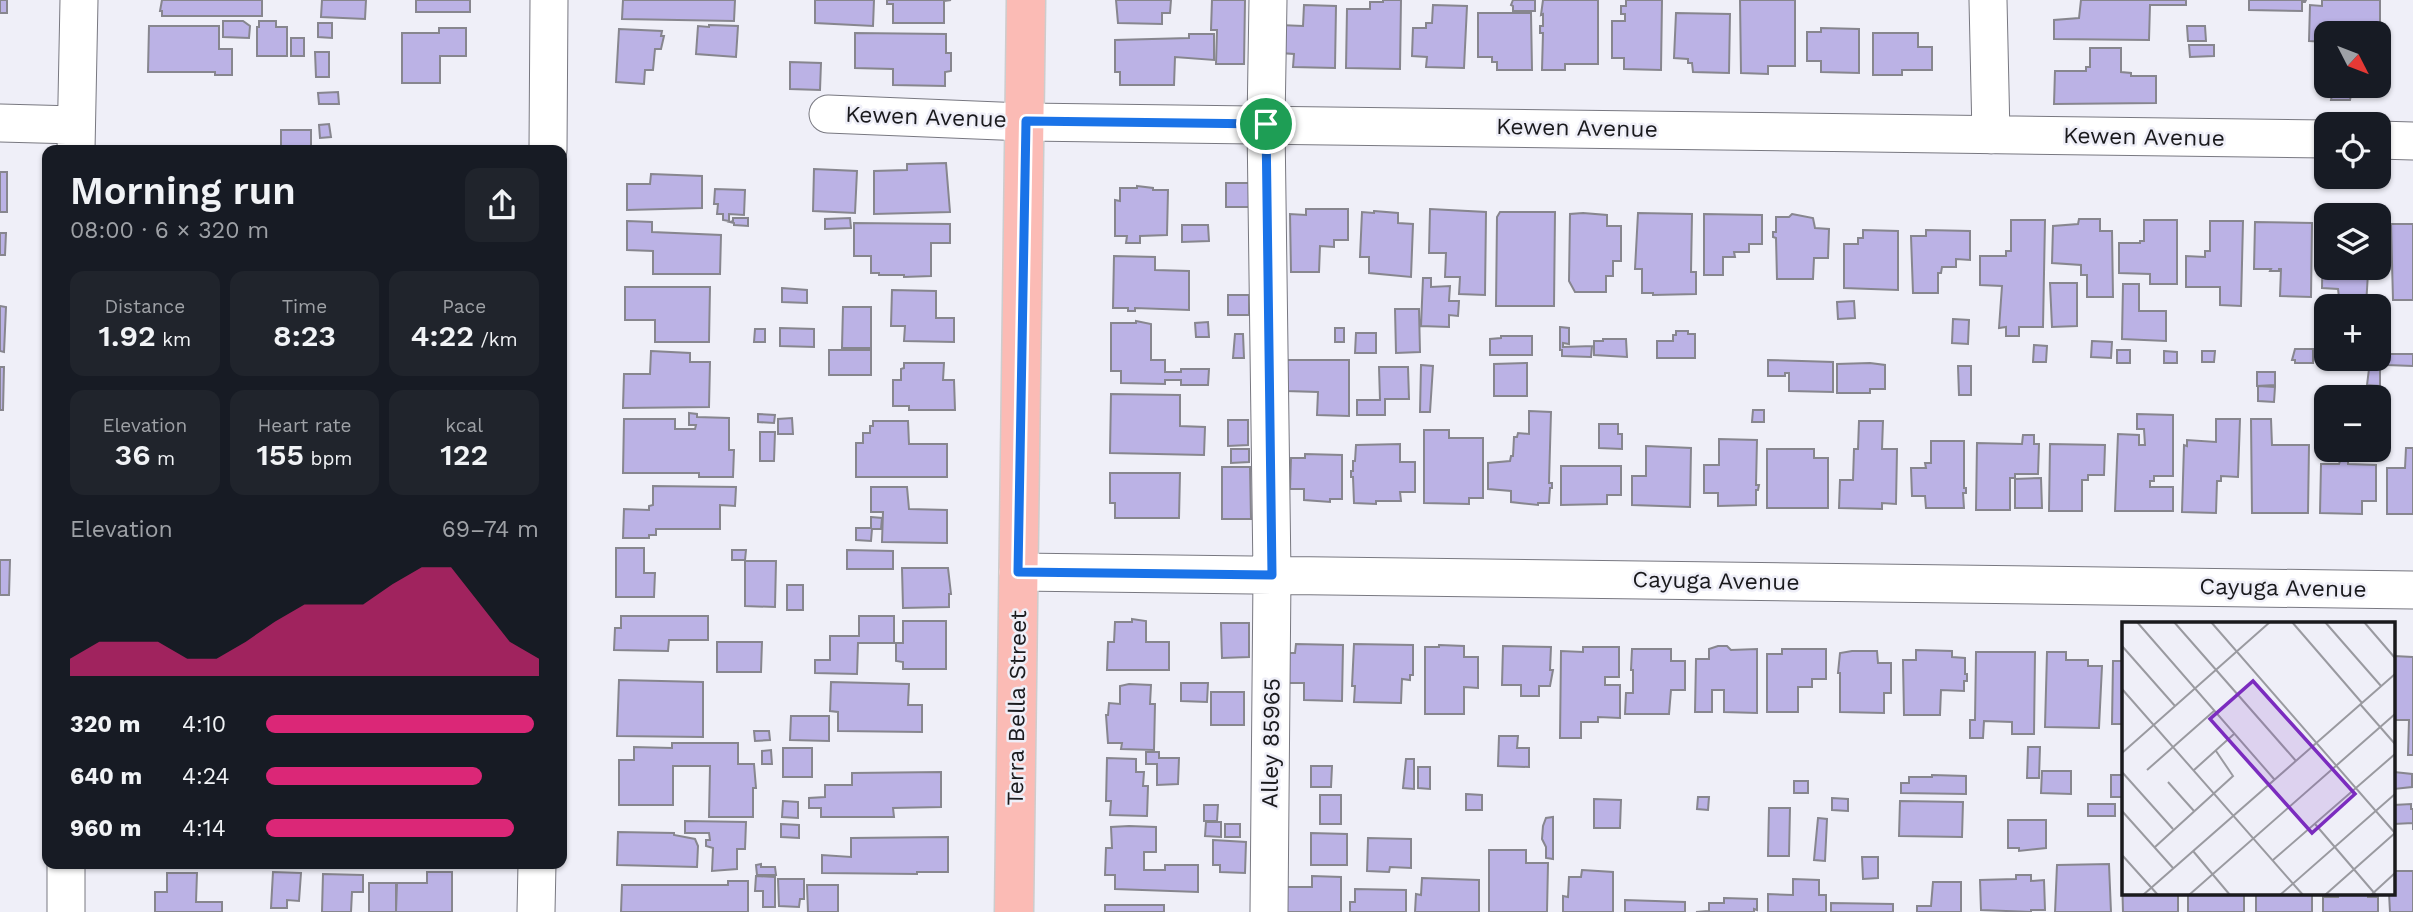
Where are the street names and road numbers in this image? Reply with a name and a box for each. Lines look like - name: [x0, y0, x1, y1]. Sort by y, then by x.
- street label: Kewen Avenue: [845, 101, 1007, 133]
- street label: Kewen Avenue: [1496, 113, 1658, 143]
- street label: Kewen Avenue: [2063, 122, 2225, 152]
- street label: Cayuga Avenue: [1632, 566, 1800, 596]
- street label: Cayuga Avenue: [2199, 573, 2367, 603]
- street label: Terra Bella Street: [1002, 610, 1032, 806]
- street label: Alley 85965: [1256, 678, 1286, 808]

